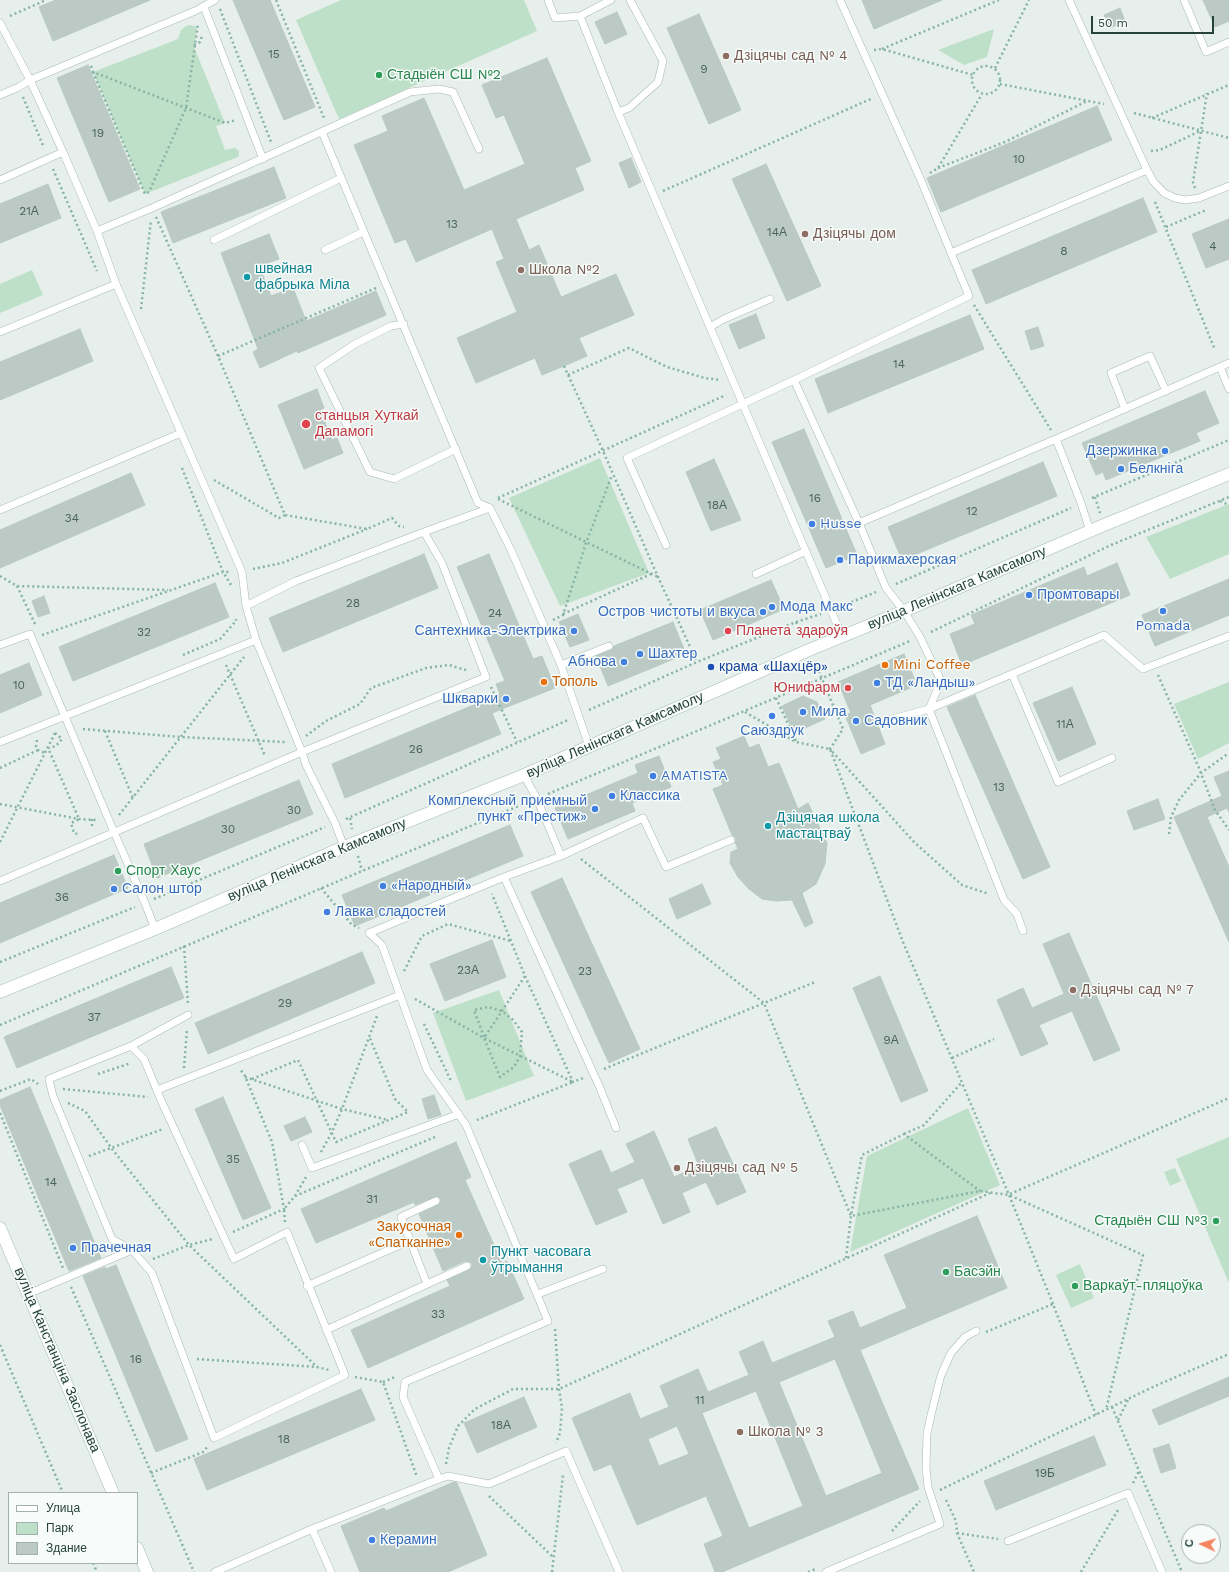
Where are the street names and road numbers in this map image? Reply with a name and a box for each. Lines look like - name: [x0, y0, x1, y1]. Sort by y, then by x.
- street label: вуліца Ленінскага Камсамолу: [865, 543, 1049, 633]
- street label: вуліца Ленінскага Камсамолу: [524, 688, 706, 782]
- street label: вуліца Ленінскага Камсамолу: [225, 815, 409, 905]
- street label: вуліца Канстанціна Заслонава: [10, 1265, 104, 1455]

